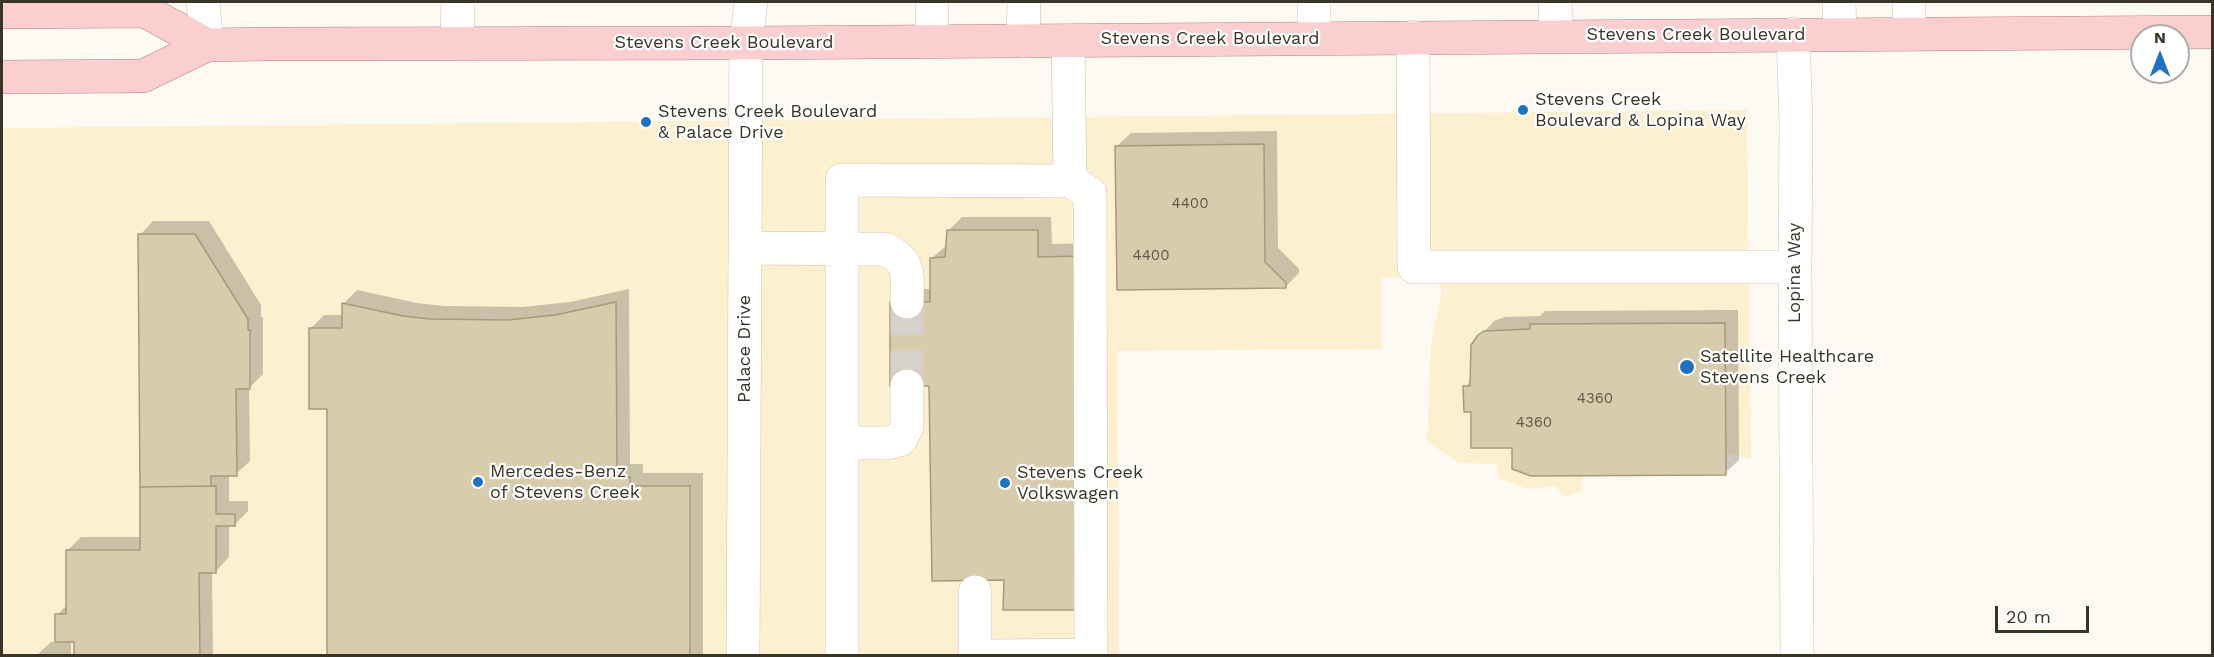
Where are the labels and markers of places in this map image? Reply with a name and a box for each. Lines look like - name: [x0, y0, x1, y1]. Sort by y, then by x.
- place label: Stevens Creek Boulevard & Lopina Way: [1535, 89, 1746, 132]
- place label: Stevens Creek Boulevard & Palace Drive: [658, 101, 877, 144]
- marker: Stevens Creek Boulevard & Lopina Way: [1516, 103, 1530, 117]
- marker: Stevens Creek Boulevard & Palace Drive: [639, 115, 653, 129]
- place label: Satellite Healthcare Stevens Creek: [1700, 346, 1874, 388]
- marker: Satellite Healthcare Stevens Creek: [1678, 358, 1696, 376]
- place label: Mercedes-Benz of Stevens Creek: [490, 461, 640, 504]
- place label: Stevens Creek Volkswagen: [1017, 462, 1143, 504]
- marker: Mercedes-Benz of Stevens Creek: [471, 475, 485, 489]
- marker: Stevens Creek Volkswagen: [998, 476, 1012, 490]

